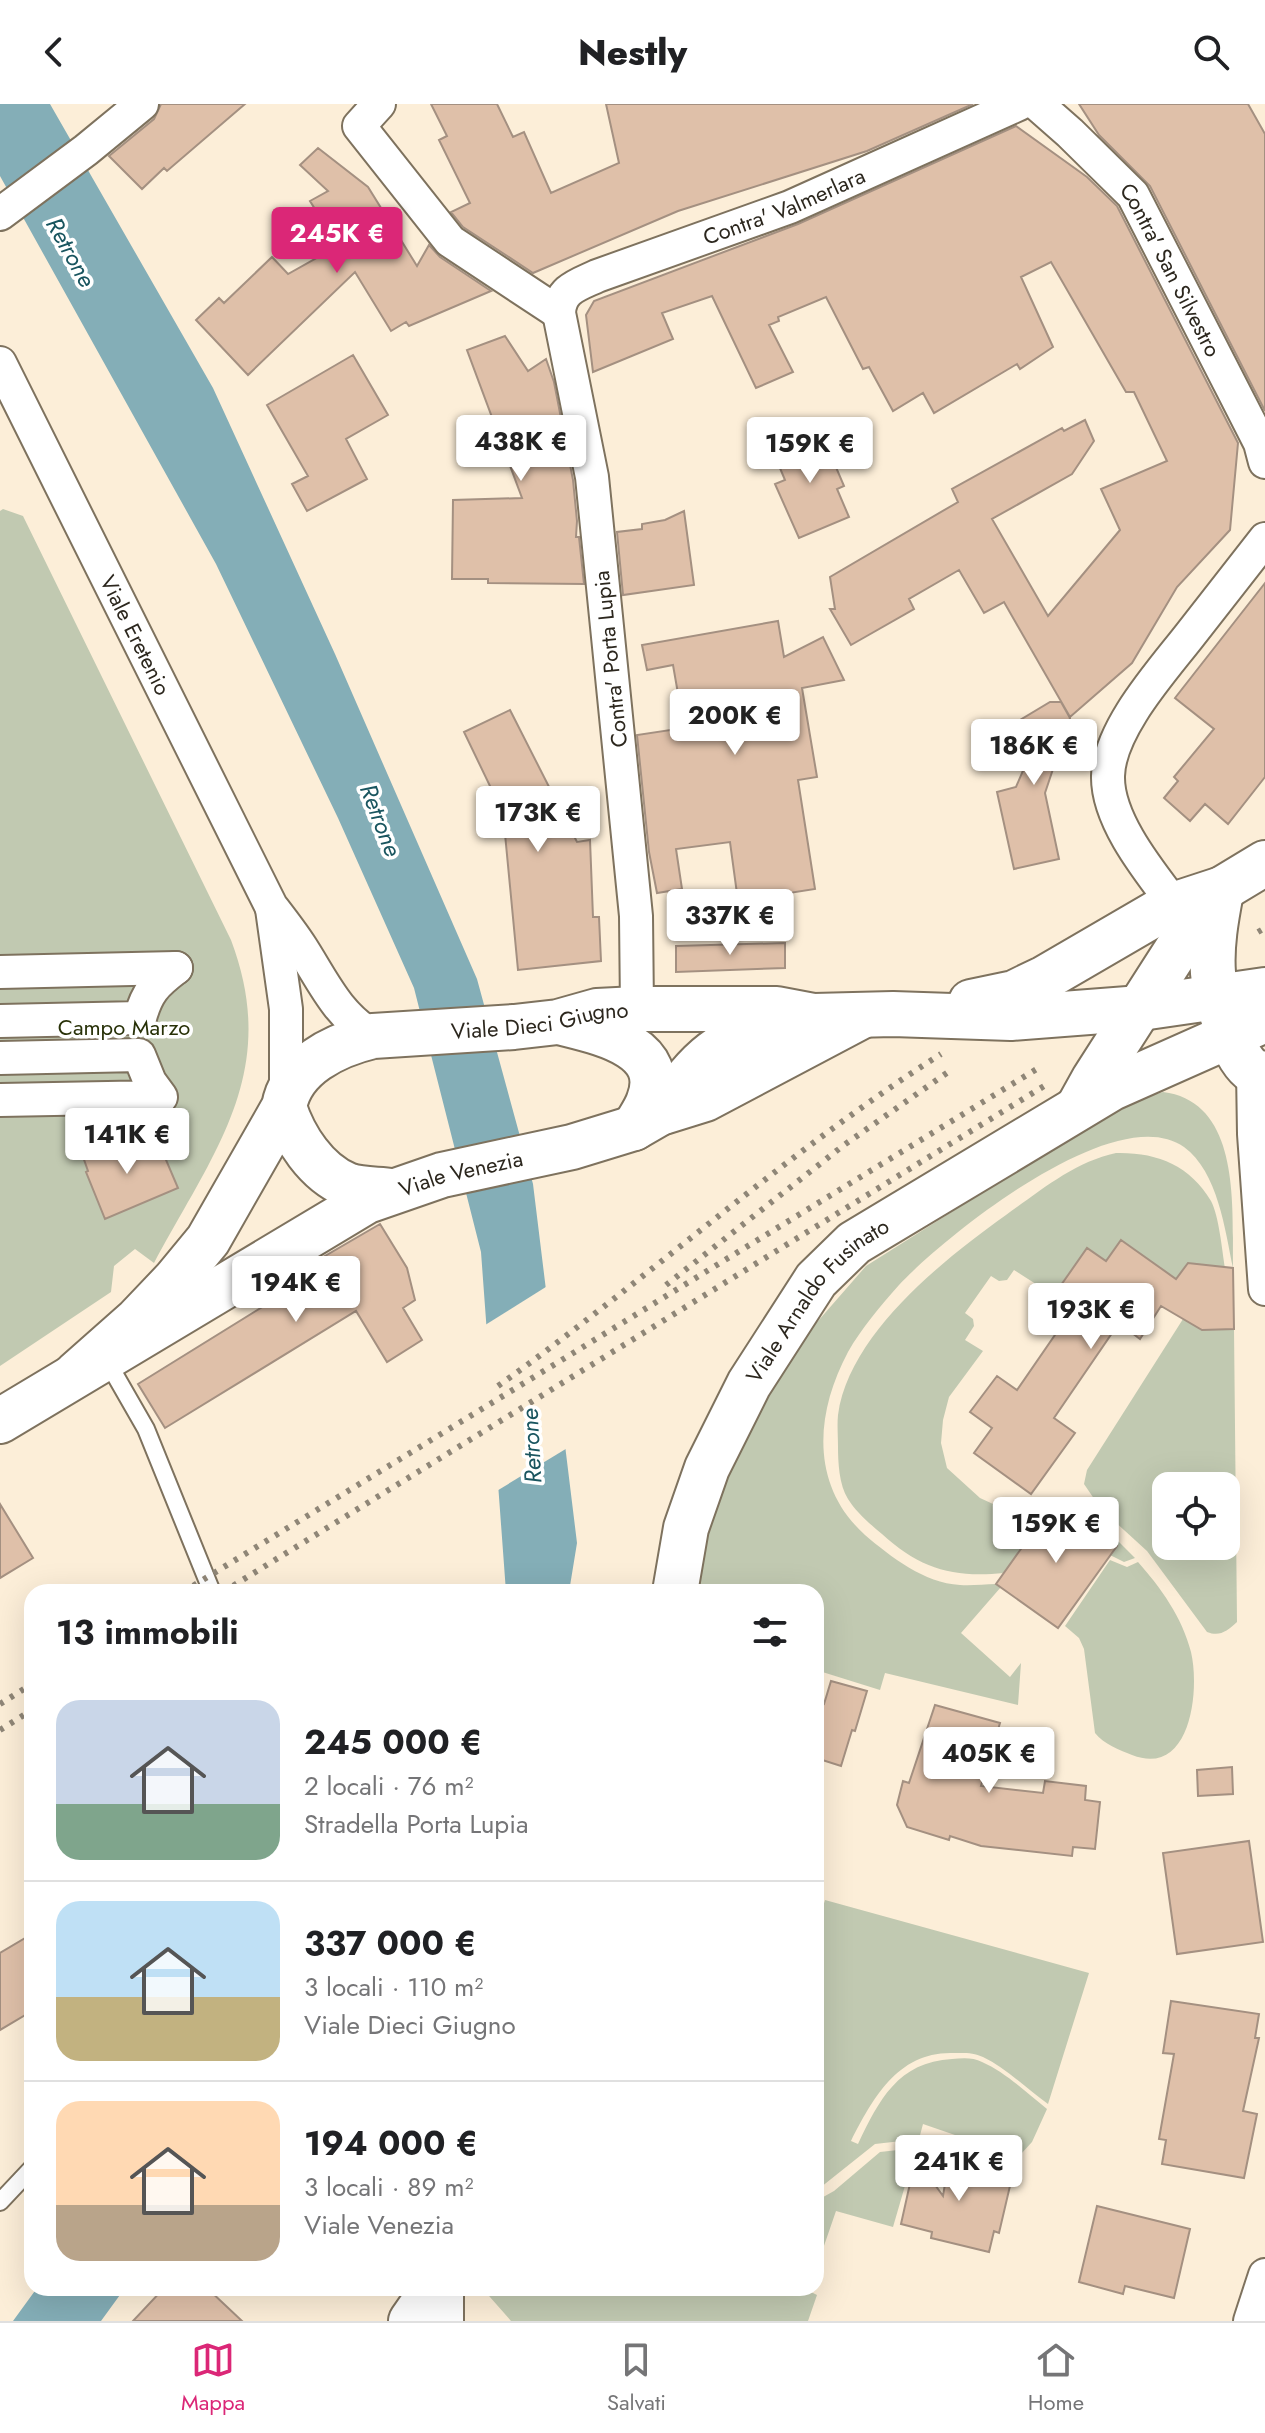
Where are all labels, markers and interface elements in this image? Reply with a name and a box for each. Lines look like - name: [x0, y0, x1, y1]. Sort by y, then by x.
- text: Nestly: [578, 26, 687, 78]
- icon: back: [32, 30, 76, 74]
- icon: search: [1189, 30, 1233, 74]
- street label: Contra' Valmerlara: [699, 159, 870, 253]
- street label: Contra' San Silvestro: [1113, 175, 1229, 362]
- pin: 245K €: [272, 207, 402, 275]
- water label: Retrone: [37, 211, 105, 293]
- text: 245K €: [290, 214, 384, 252]
- pin: 438K €: [456, 415, 586, 483]
- pin: 159K €: [745, 417, 875, 485]
- text: 438K €: [474, 422, 568, 460]
- text: 159K €: [765, 424, 855, 462]
- street label: Viale Eretenio: [92, 569, 179, 701]
- street label: Contra' Porta Lupia: [585, 569, 635, 749]
- pin: 200K €: [670, 689, 800, 757]
- text: 200K €: [688, 696, 782, 734]
- pin: 186K €: [969, 719, 1099, 787]
- text: 186K €: [989, 726, 1079, 764]
- water label: Retrone: [351, 779, 411, 861]
- pin: 173K €: [473, 786, 603, 854]
- text: 173K €: [494, 793, 582, 831]
- pin: 337K €: [665, 889, 795, 957]
- text: 337K €: [685, 896, 775, 934]
- street label: Viale Dieci Giugno: [450, 993, 629, 1047]
- park label: Campo Marzo: [58, 1011, 190, 1043]
- pin: 141K €: [62, 1108, 192, 1176]
- text: 141K €: [83, 1115, 171, 1153]
- street label: Viale Venezia: [394, 1142, 526, 1205]
- street label: Viale Arnaldo Fusinato: [738, 1210, 895, 1389]
- pin: 194K €: [231, 1256, 361, 1324]
- text: 194K €: [250, 1263, 342, 1301]
- pin: 193K €: [1026, 1283, 1156, 1351]
- text: 193K €: [1046, 1290, 1136, 1328]
- water label: Retrone: [512, 1408, 550, 1484]
- map controls: [1152, 1472, 1240, 1560]
- button: locate: [1152, 1472, 1240, 1560]
- pin: 159K €: [991, 1497, 1121, 1565]
- text: 159K €: [1011, 1504, 1101, 1542]
- text: 13 immobili: [56, 1608, 239, 1657]
- icon: filters: [748, 1610, 792, 1654]
- text: 245 000 €: [304, 1718, 482, 1767]
- pin: 405K €: [924, 1727, 1054, 1795]
- icon: home: [120, 1732, 216, 1828]
- text: 405K €: [941, 1734, 1037, 1772]
- text: 2 locali · 76 m²: [304, 1767, 474, 1805]
- text: Stradella Porta Lupia: [304, 1805, 528, 1843]
- text: 337 000 €: [304, 1919, 476, 1968]
- icon: home: [120, 1933, 216, 2029]
- text: 3 locali · 110 m²: [304, 1968, 483, 2006]
- text: Viale Dieci Giugno: [304, 2006, 516, 2044]
- text: 194 000 €: [304, 2119, 478, 2168]
- icon: home: [120, 2133, 216, 2229]
- pin: 241K €: [894, 2135, 1024, 2203]
- text: 241K €: [913, 2142, 1005, 2180]
- text: 3 locali · 89 m²: [304, 2168, 474, 2206]
- text: Viale Venezia: [304, 2206, 454, 2244]
- tab: Mappa: [181, 2338, 245, 2418]
- tab: Salvati: [607, 2338, 666, 2418]
- tab: Home: [1028, 2338, 1084, 2418]

